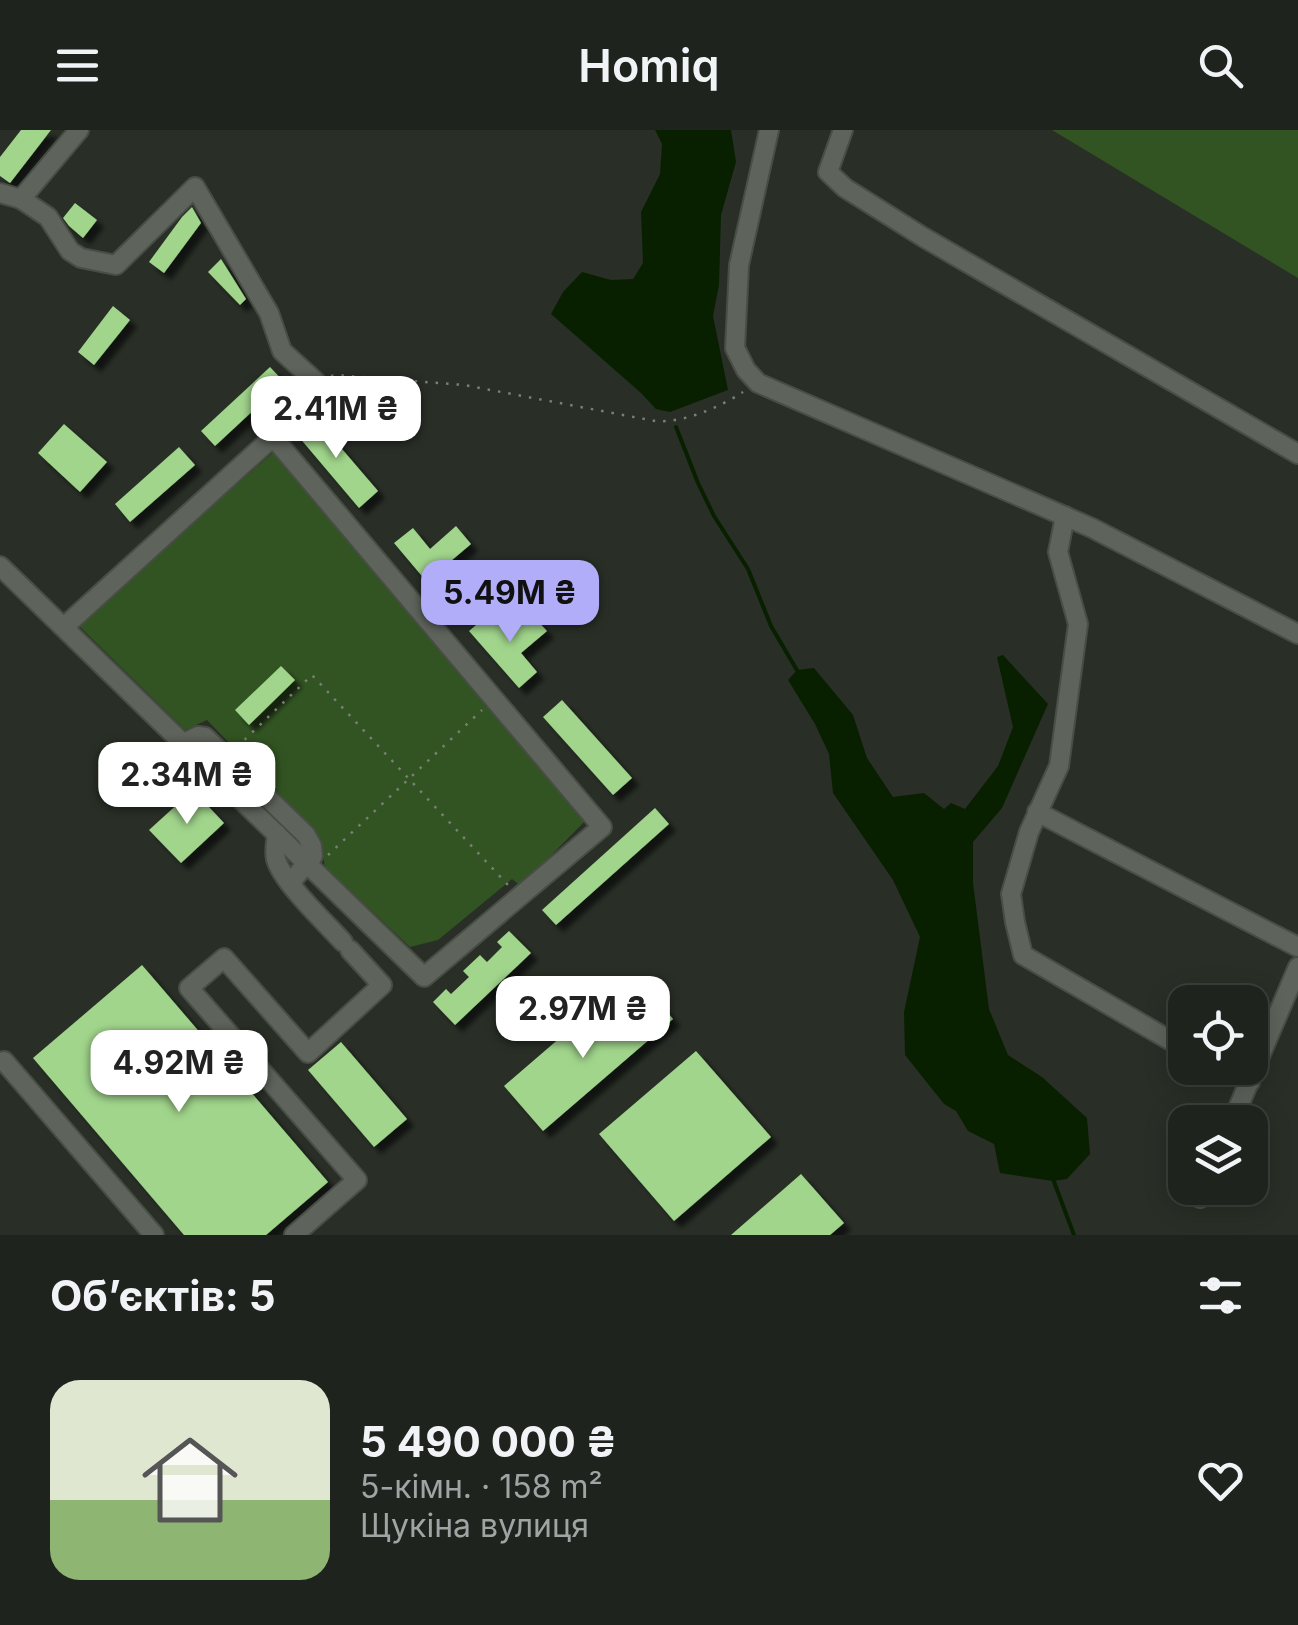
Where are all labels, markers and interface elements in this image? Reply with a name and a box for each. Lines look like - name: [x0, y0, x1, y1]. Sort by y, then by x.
- icon: menu: [50, 38, 105, 93]
- text: Homiq: [578, 38, 720, 93]
- icon: search: [1193, 38, 1248, 93]
- pin: 2.41M ₴: [244, 376, 428, 461]
- text: 2.41M ₴: [273, 389, 399, 428]
- pin: 5.49M ₴: [418, 560, 602, 645]
- text: 5.49M ₴: [443, 573, 577, 612]
- pin: 2.34M ₴: [95, 742, 279, 827]
- text: 2.34M ₴: [120, 755, 254, 794]
- pin: 2.97M ₴: [491, 976, 675, 1061]
- map controls: [1168, 985, 1268, 1205]
- button: locate: [1168, 985, 1268, 1085]
- text: 2.97M ₴: [518, 989, 648, 1028]
- pin: 4.92M ₴: [87, 1030, 271, 1115]
- text: 4.92M ₴: [113, 1043, 245, 1082]
- button: layers: [1168, 1105, 1268, 1205]
- icon: filters: [1193, 1268, 1248, 1323]
- text: Об’єктів: 5: [50, 1270, 276, 1321]
- text: 5 490 000 ₴: [360, 1416, 617, 1467]
- icon: home: [130, 1420, 250, 1540]
- icon: heart: [1193, 1453, 1248, 1508]
- text: 5-кімн. · 158 m²: [360, 1467, 603, 1506]
- text: Щукіна вулиця: [360, 1506, 589, 1545]

